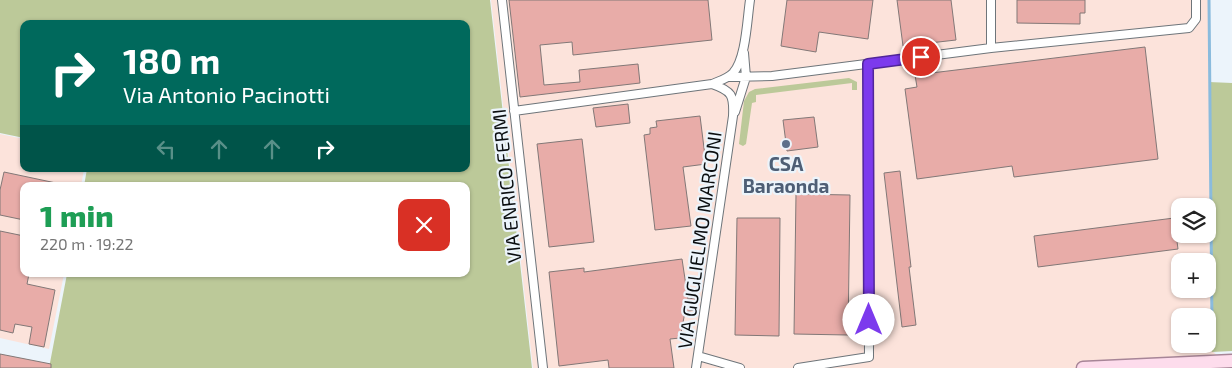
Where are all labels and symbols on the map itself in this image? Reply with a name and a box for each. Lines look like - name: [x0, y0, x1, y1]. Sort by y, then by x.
- pin: [900, 36, 942, 78]
- street label: VIA ENRICO FERMI: [486, 108, 526, 264]
- street label: VIA GUGLIELMO MARCONI: [672, 130, 726, 350]
- marker: CSA Baraonda: [780, 138, 792, 150]
- place label: CSA Baraonda: [743, 152, 829, 197]
- position arrow: [842, 293, 894, 345]

